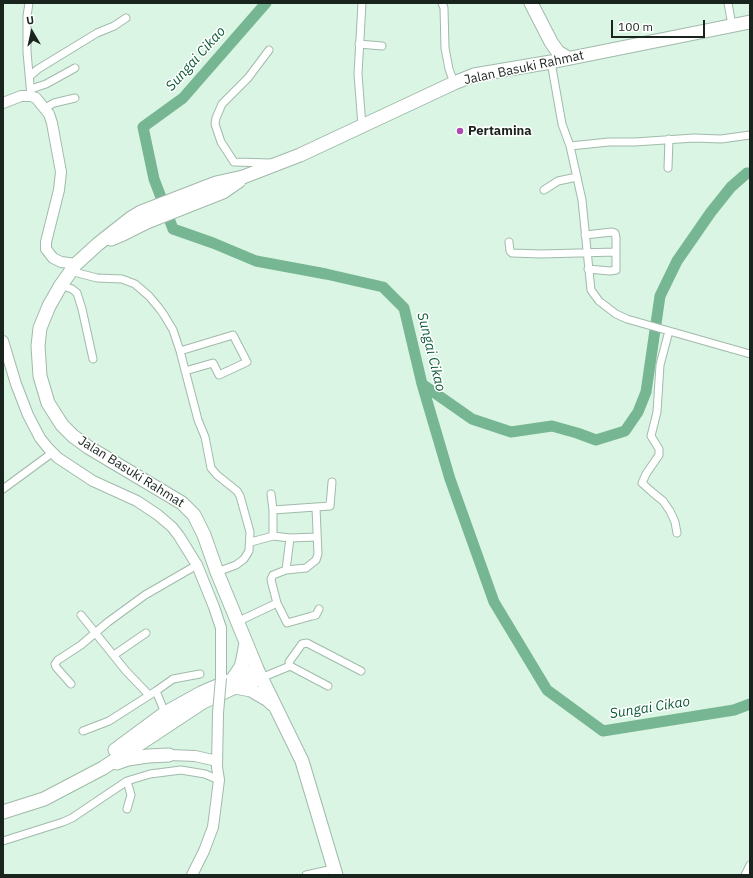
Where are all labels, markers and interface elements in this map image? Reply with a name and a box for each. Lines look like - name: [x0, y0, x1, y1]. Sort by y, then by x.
- north arrow: [12, 12, 52, 52]
- scale bar: [613, 12, 707, 38]
- text: U: [25, 13, 35, 28]
- text: 100 m: [618, 19, 653, 34]
- water label: Sungai Cikao: [163, 23, 229, 95]
- street label: Jalan Basuki Rahmat: [463, 48, 585, 88]
- place label: Pertamina: [468, 123, 532, 139]
- marker: Pertamina: [455, 126, 465, 136]
- water label: Sungai Cikao: [413, 311, 449, 393]
- street label: Jalan Basuki Rahmat: [75, 433, 187, 511]
- water label: Sungai Cikao: [609, 693, 691, 723]

